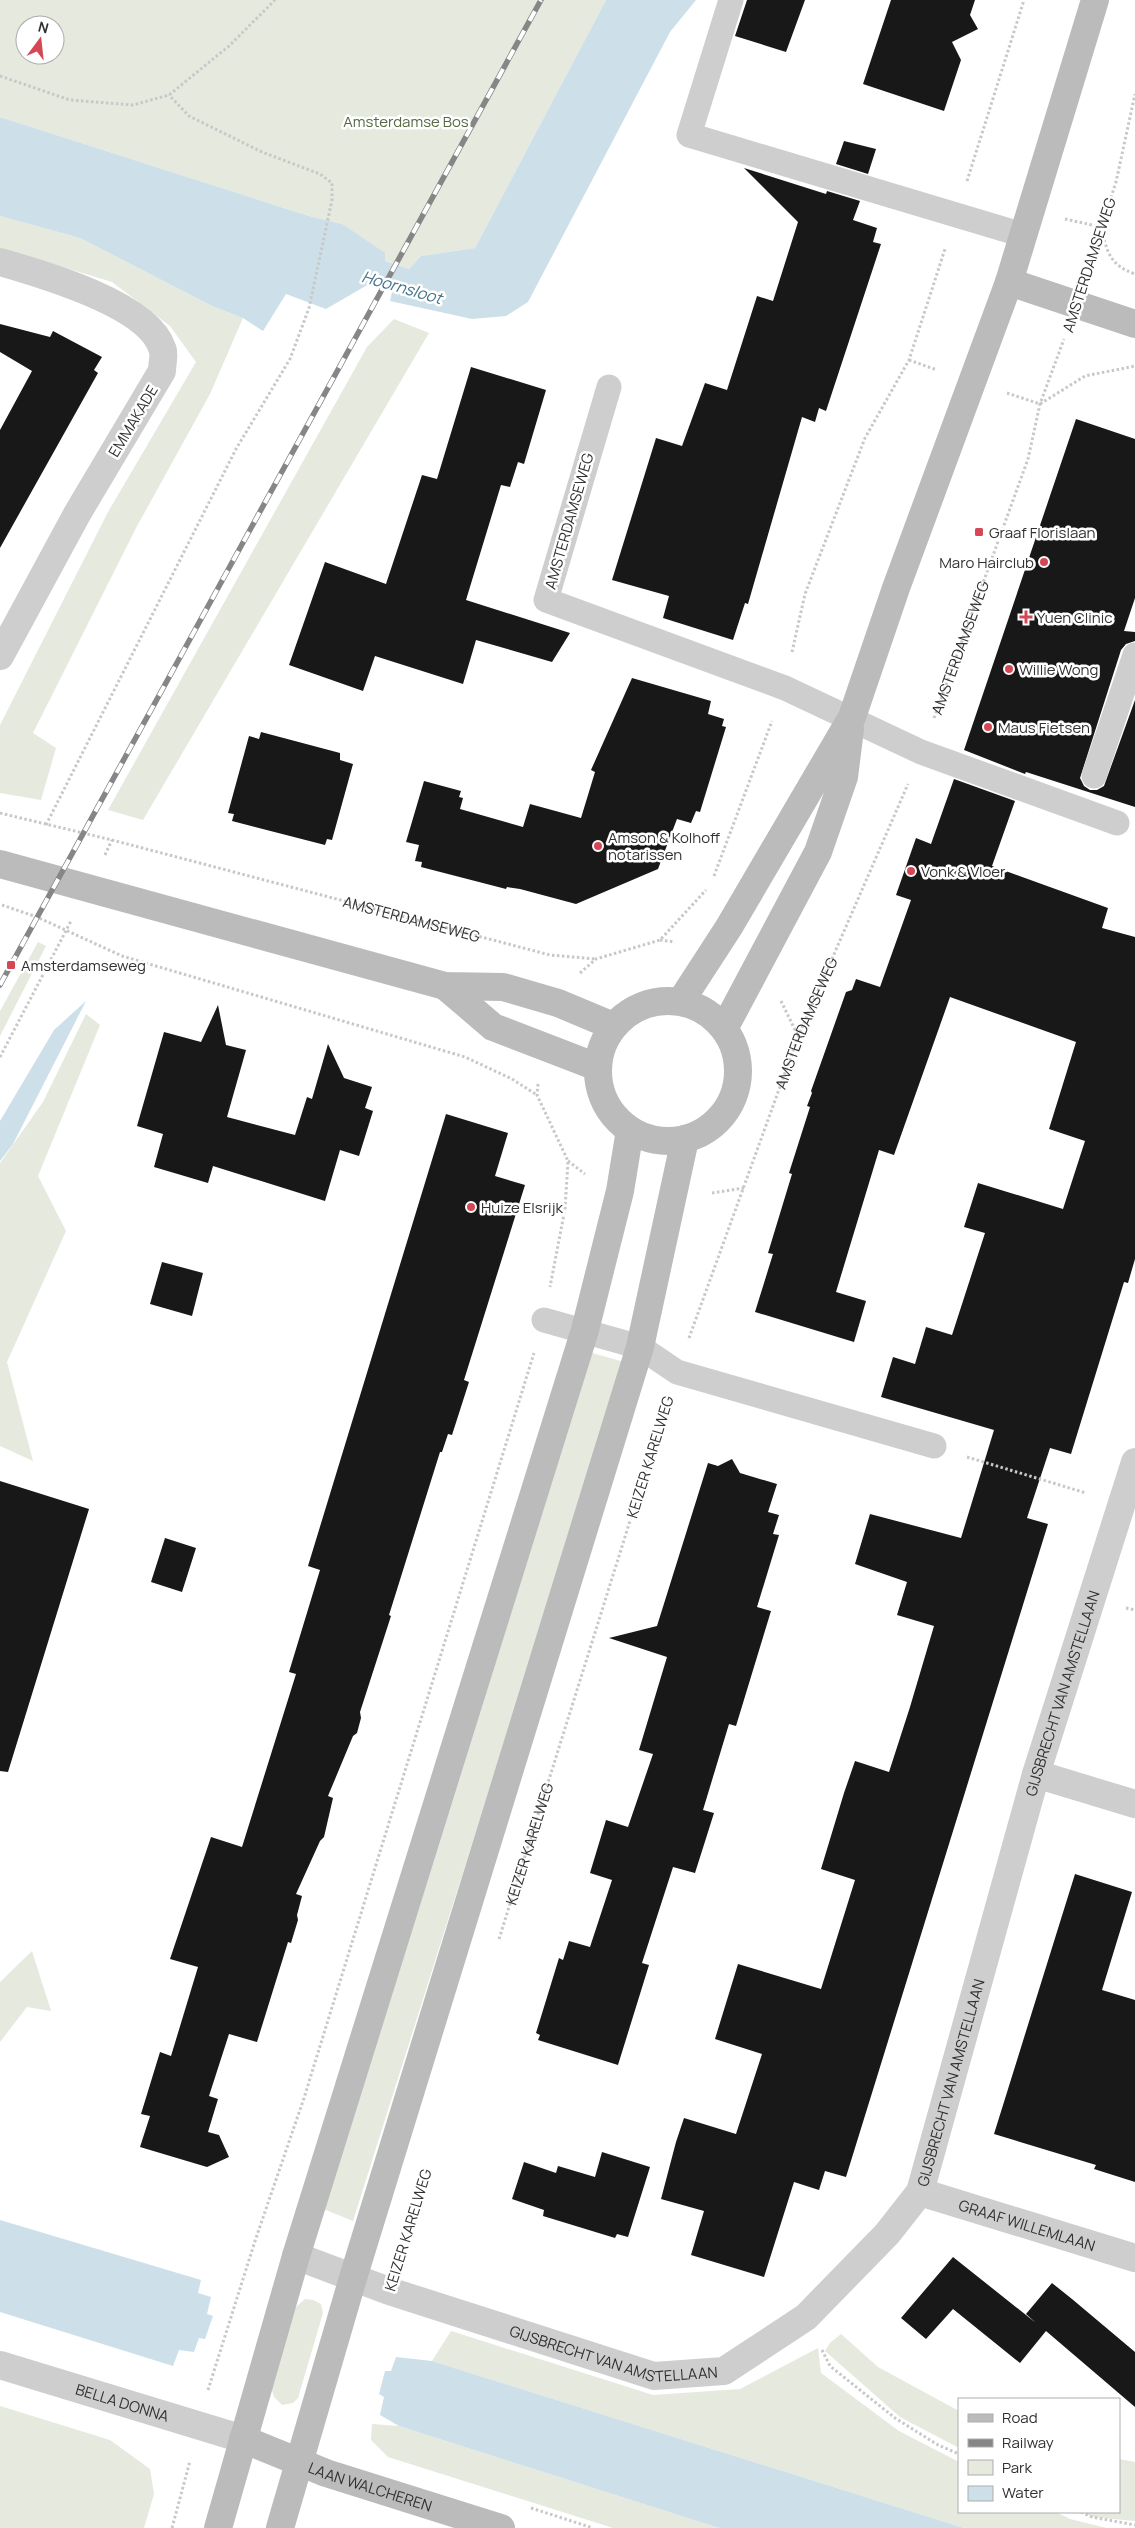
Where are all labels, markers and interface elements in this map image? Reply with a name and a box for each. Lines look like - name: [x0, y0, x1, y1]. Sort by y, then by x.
- north arrow: [15, 15, 65, 65]
- text: N: [36, 16, 51, 37]
- park label: Amsterdamse Bos: [343, 111, 469, 132]
- street label: AMSTERDAMSEWEG: [1057, 194, 1121, 335]
- water label: Hoornsloot: [359, 265, 446, 309]
- street label: EMMAKADE: [103, 381, 163, 461]
- street label: AMSTERDAMSEWEG: [540, 450, 599, 592]
- place label: Graaf Florislaan: [989, 522, 1096, 543]
- marker: Graaf Florislaan: [973, 526, 985, 538]
- place label: Maro Hairclub: [939, 552, 1034, 573]
- marker: Maro Hairclub: [1038, 556, 1050, 568]
- street label: AMSTERDAMSEWEG: [926, 577, 994, 717]
- place label: Yuen Clinic: [1037, 607, 1113, 628]
- marker: Yuen Clinic: [1019, 610, 1033, 624]
- place label: Willie Wong: [1019, 659, 1098, 680]
- marker: Willie Wong: [1003, 663, 1015, 675]
- place label: Maus Fietsen: [998, 717, 1090, 738]
- marker: Maus Fietsen: [982, 721, 994, 733]
- place label: Amson & Kolhoff notarissen: [608, 827, 720, 865]
- marker: Amson & Kolhoff notarissen: [592, 840, 604, 852]
- place label: Vonk & Vloer: [921, 861, 1006, 882]
- marker: Vonk & Vloer: [905, 865, 917, 877]
- street label: AMSTERDAMSEWEG: [341, 891, 483, 947]
- street label: AMSTERDAMSEWEG: [770, 953, 842, 1092]
- place label: Amsterdamseweg: [21, 955, 146, 976]
- marker: Amsterdamseweg: [5, 959, 17, 971]
- place label: Huize Elsrijk: [481, 1197, 563, 1218]
- marker: Huize Elsrijk: [465, 1201, 477, 1213]
- street label: KEIZER KARELWEG: [621, 1393, 679, 1521]
- street label: GIJSBRECHT VAN AMSTELLAAN: [1020, 1588, 1104, 1798]
- street label: KEIZER KARELWEG: [500, 1779, 558, 1907]
- street label: GIJSBRECHT VAN AMSTELLAAN: [912, 1976, 989, 2189]
- street label: KEIZER KARELWEG: [379, 2166, 437, 2294]
- street label: GRAAF WILLEMLAAN: [956, 2194, 1098, 2256]
- street label: GIJSBRECHT VAN AMSTELLAAN: [507, 2320, 718, 2386]
- street label: BELLA DONNA: [73, 2378, 172, 2427]
- legend: [958, 2398, 1120, 2513]
- text: Road: [1002, 2407, 1038, 2428]
- text: Railway: [1002, 2432, 1054, 2453]
- street label: LAAN WALCHEREN: [305, 2456, 435, 2516]
- text: Park: [1002, 2457, 1032, 2478]
- text: Water: [1002, 2482, 1044, 2503]

